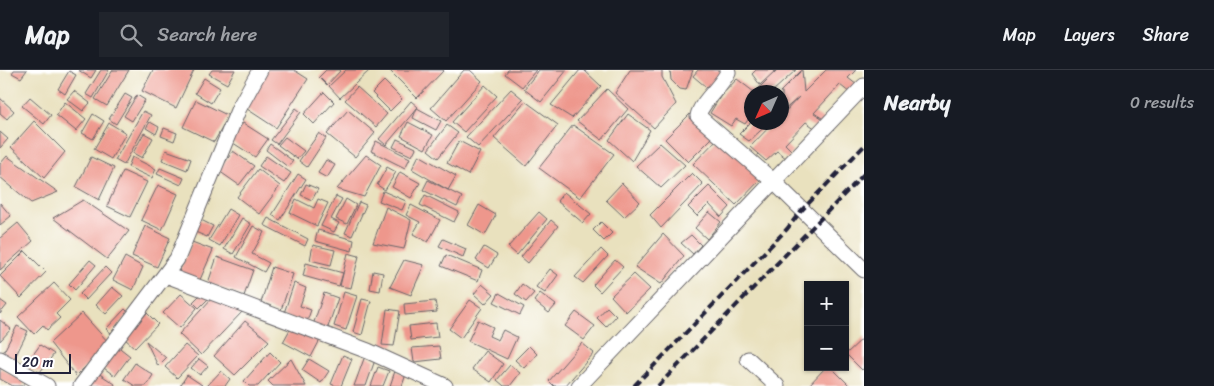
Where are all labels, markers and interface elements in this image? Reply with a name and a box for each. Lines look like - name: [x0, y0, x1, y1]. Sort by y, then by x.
- search box: [99, 12, 449, 57]
- text: Map: [25, 14, 69, 56]
- text: Search here: [157, 18, 257, 51]
- text: Map: [1003, 19, 1036, 51]
- text: Layers: [1064, 19, 1115, 51]
- text: Share: [1143, 19, 1189, 51]
- icon: search: [117, 21, 145, 49]
- text: Nearby: [884, 84, 950, 122]
- north arrow: [744, 85, 789, 130]
- text: 0 results: [1130, 88, 1194, 117]
- map controls: [804, 281, 849, 371]
- button: +: [804, 281, 849, 326]
- button: −: [804, 326, 849, 371]
- text: 20 m: [22, 350, 53, 375]
- scale bar: [15, 351, 71, 374]

